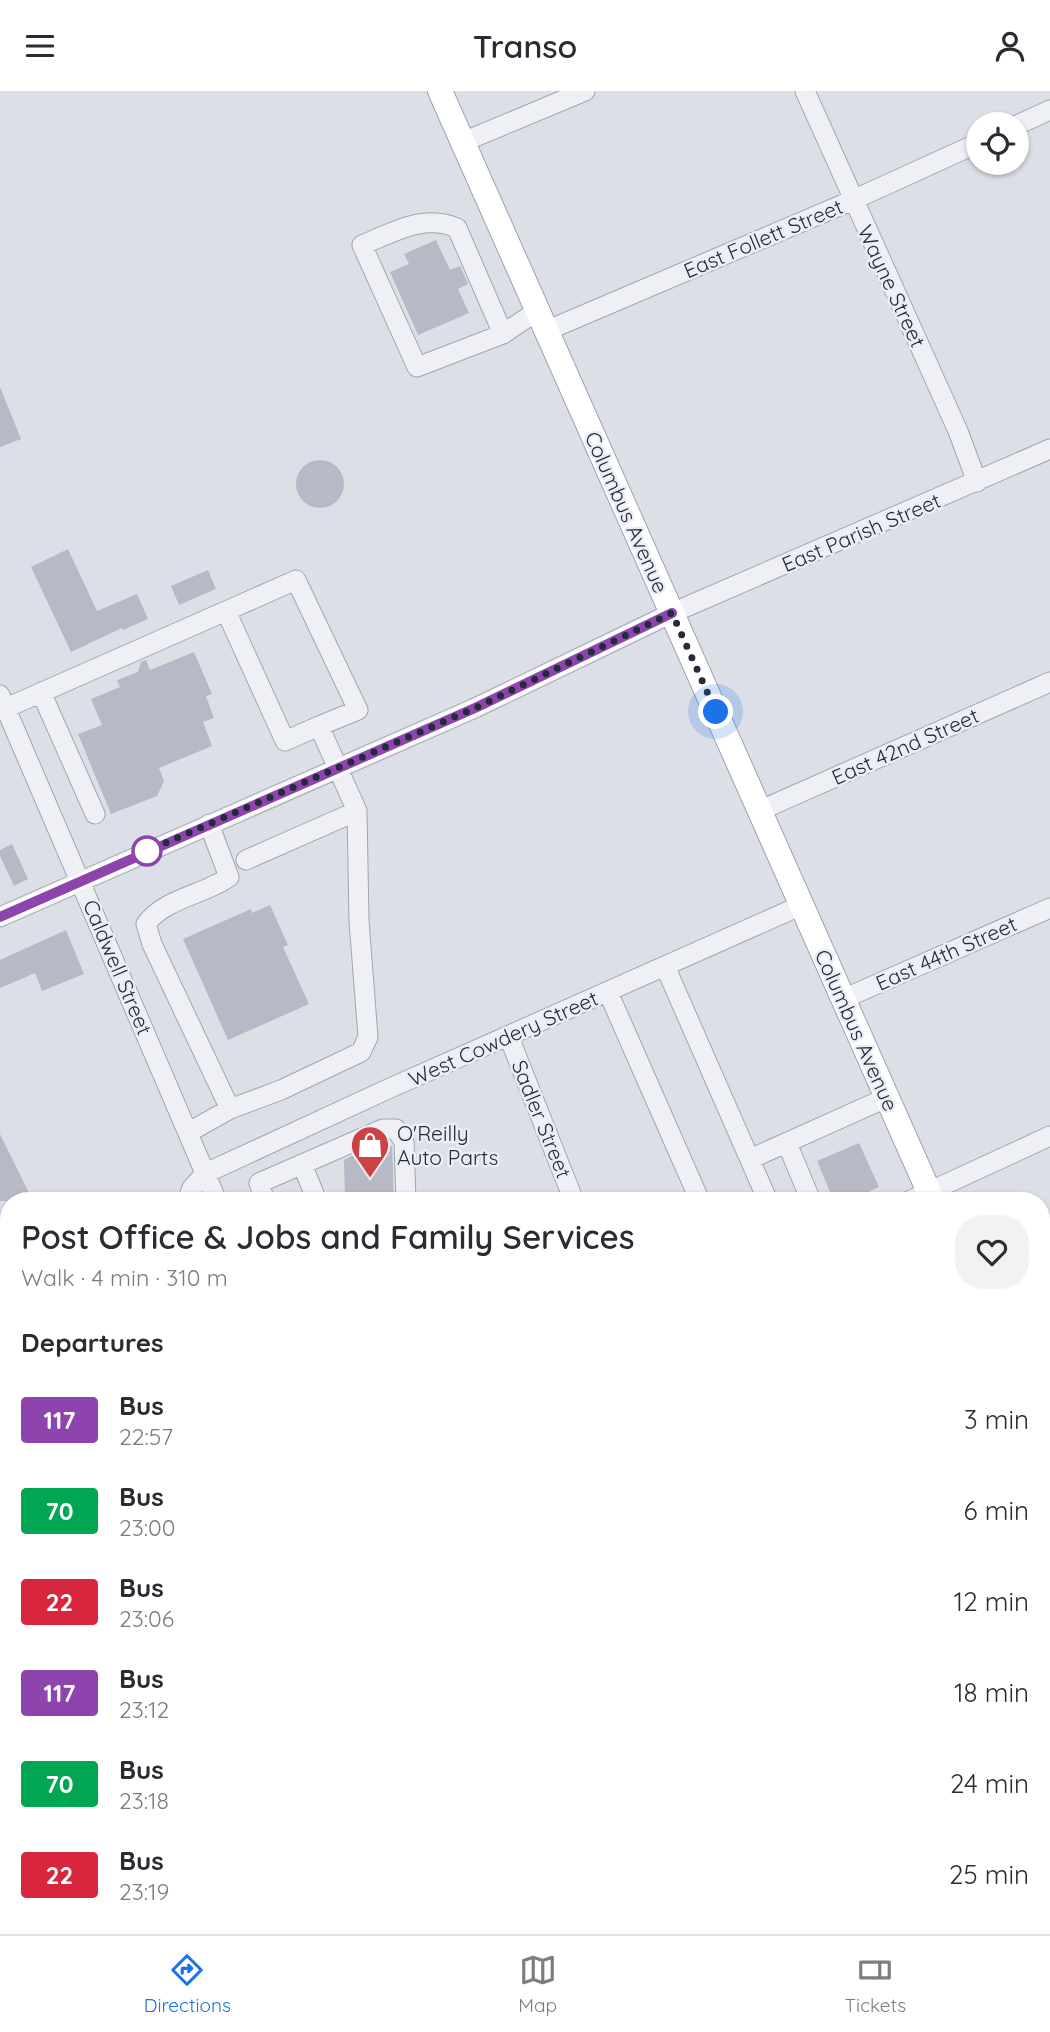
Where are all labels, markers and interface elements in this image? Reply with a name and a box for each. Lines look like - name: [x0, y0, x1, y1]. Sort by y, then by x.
- text: Transo: [473, 26, 577, 66]
- icon: menu: [21, 27, 59, 65]
- icon: person: [991, 27, 1029, 65]
- map controls: [966, 112, 1029, 175]
- button: locate: [966, 112, 1029, 175]
- street label: East Follett Street: [680, 193, 846, 283]
- street label: Wayne Street: [852, 221, 932, 351]
- street label: Columbus Avenue: [580, 427, 674, 597]
- street label: East Parish Street: [778, 487, 944, 577]
- your location: [698, 694, 733, 729]
- street label: East 42nd Street: [828, 702, 982, 790]
- unlabelled marker: [132, 836, 162, 866]
- street label: Caldwell Street: [78, 896, 158, 1038]
- street label: East 44th Street: [871, 910, 1021, 996]
- street label: Columbus Avenue: [810, 945, 904, 1115]
- street label: West Cowdery Street: [404, 985, 602, 1091]
- street label: Sadler Street: [507, 1056, 577, 1182]
- place label: O'Reilly Auto Parts: [397, 1120, 498, 1170]
- shop icon: O'Reilly Auto Parts: [349, 1124, 391, 1179]
- button: heart: [955, 1215, 1029, 1289]
- text: Post Office & Jobs and Family Services: [21, 1216, 634, 1257]
- text: Walk · 4 min · 310 m: [21, 1263, 228, 1292]
- text: Departures: [21, 1326, 164, 1359]
- text: Bus: [119, 1389, 164, 1422]
- text: 3 min: [964, 1403, 1029, 1436]
- text: 117: [44, 1405, 75, 1435]
- text: 22:57: [119, 1422, 173, 1451]
- text: Bus: [119, 1480, 164, 1513]
- text: 6 min: [964, 1494, 1029, 1527]
- text: 70: [46, 1496, 73, 1526]
- text: 23:00: [119, 1513, 175, 1542]
- text: Bus: [119, 1571, 164, 1604]
- text: 12 min: [954, 1585, 1029, 1618]
- text: 22: [46, 1587, 73, 1617]
- text: 23:06: [119, 1604, 174, 1633]
- text: Bus: [119, 1662, 164, 1695]
- text: 18 min: [954, 1676, 1029, 1709]
- text: 117: [44, 1678, 75, 1708]
- text: 23:12: [119, 1695, 169, 1724]
- text: Bus: [119, 1753, 164, 1786]
- text: 24 min: [950, 1767, 1029, 1800]
- text: 70: [46, 1769, 73, 1799]
- text: 23:18: [119, 1786, 169, 1815]
- text: Bus: [119, 1844, 164, 1877]
- text: 25 min: [949, 1858, 1029, 1891]
- text: 22: [46, 1860, 73, 1890]
- text: 23:19: [119, 1877, 169, 1906]
- tab: Directions: [144, 1951, 231, 2017]
- tab: Map: [518, 1951, 557, 2017]
- tab: Tickets: [845, 1951, 906, 2017]

